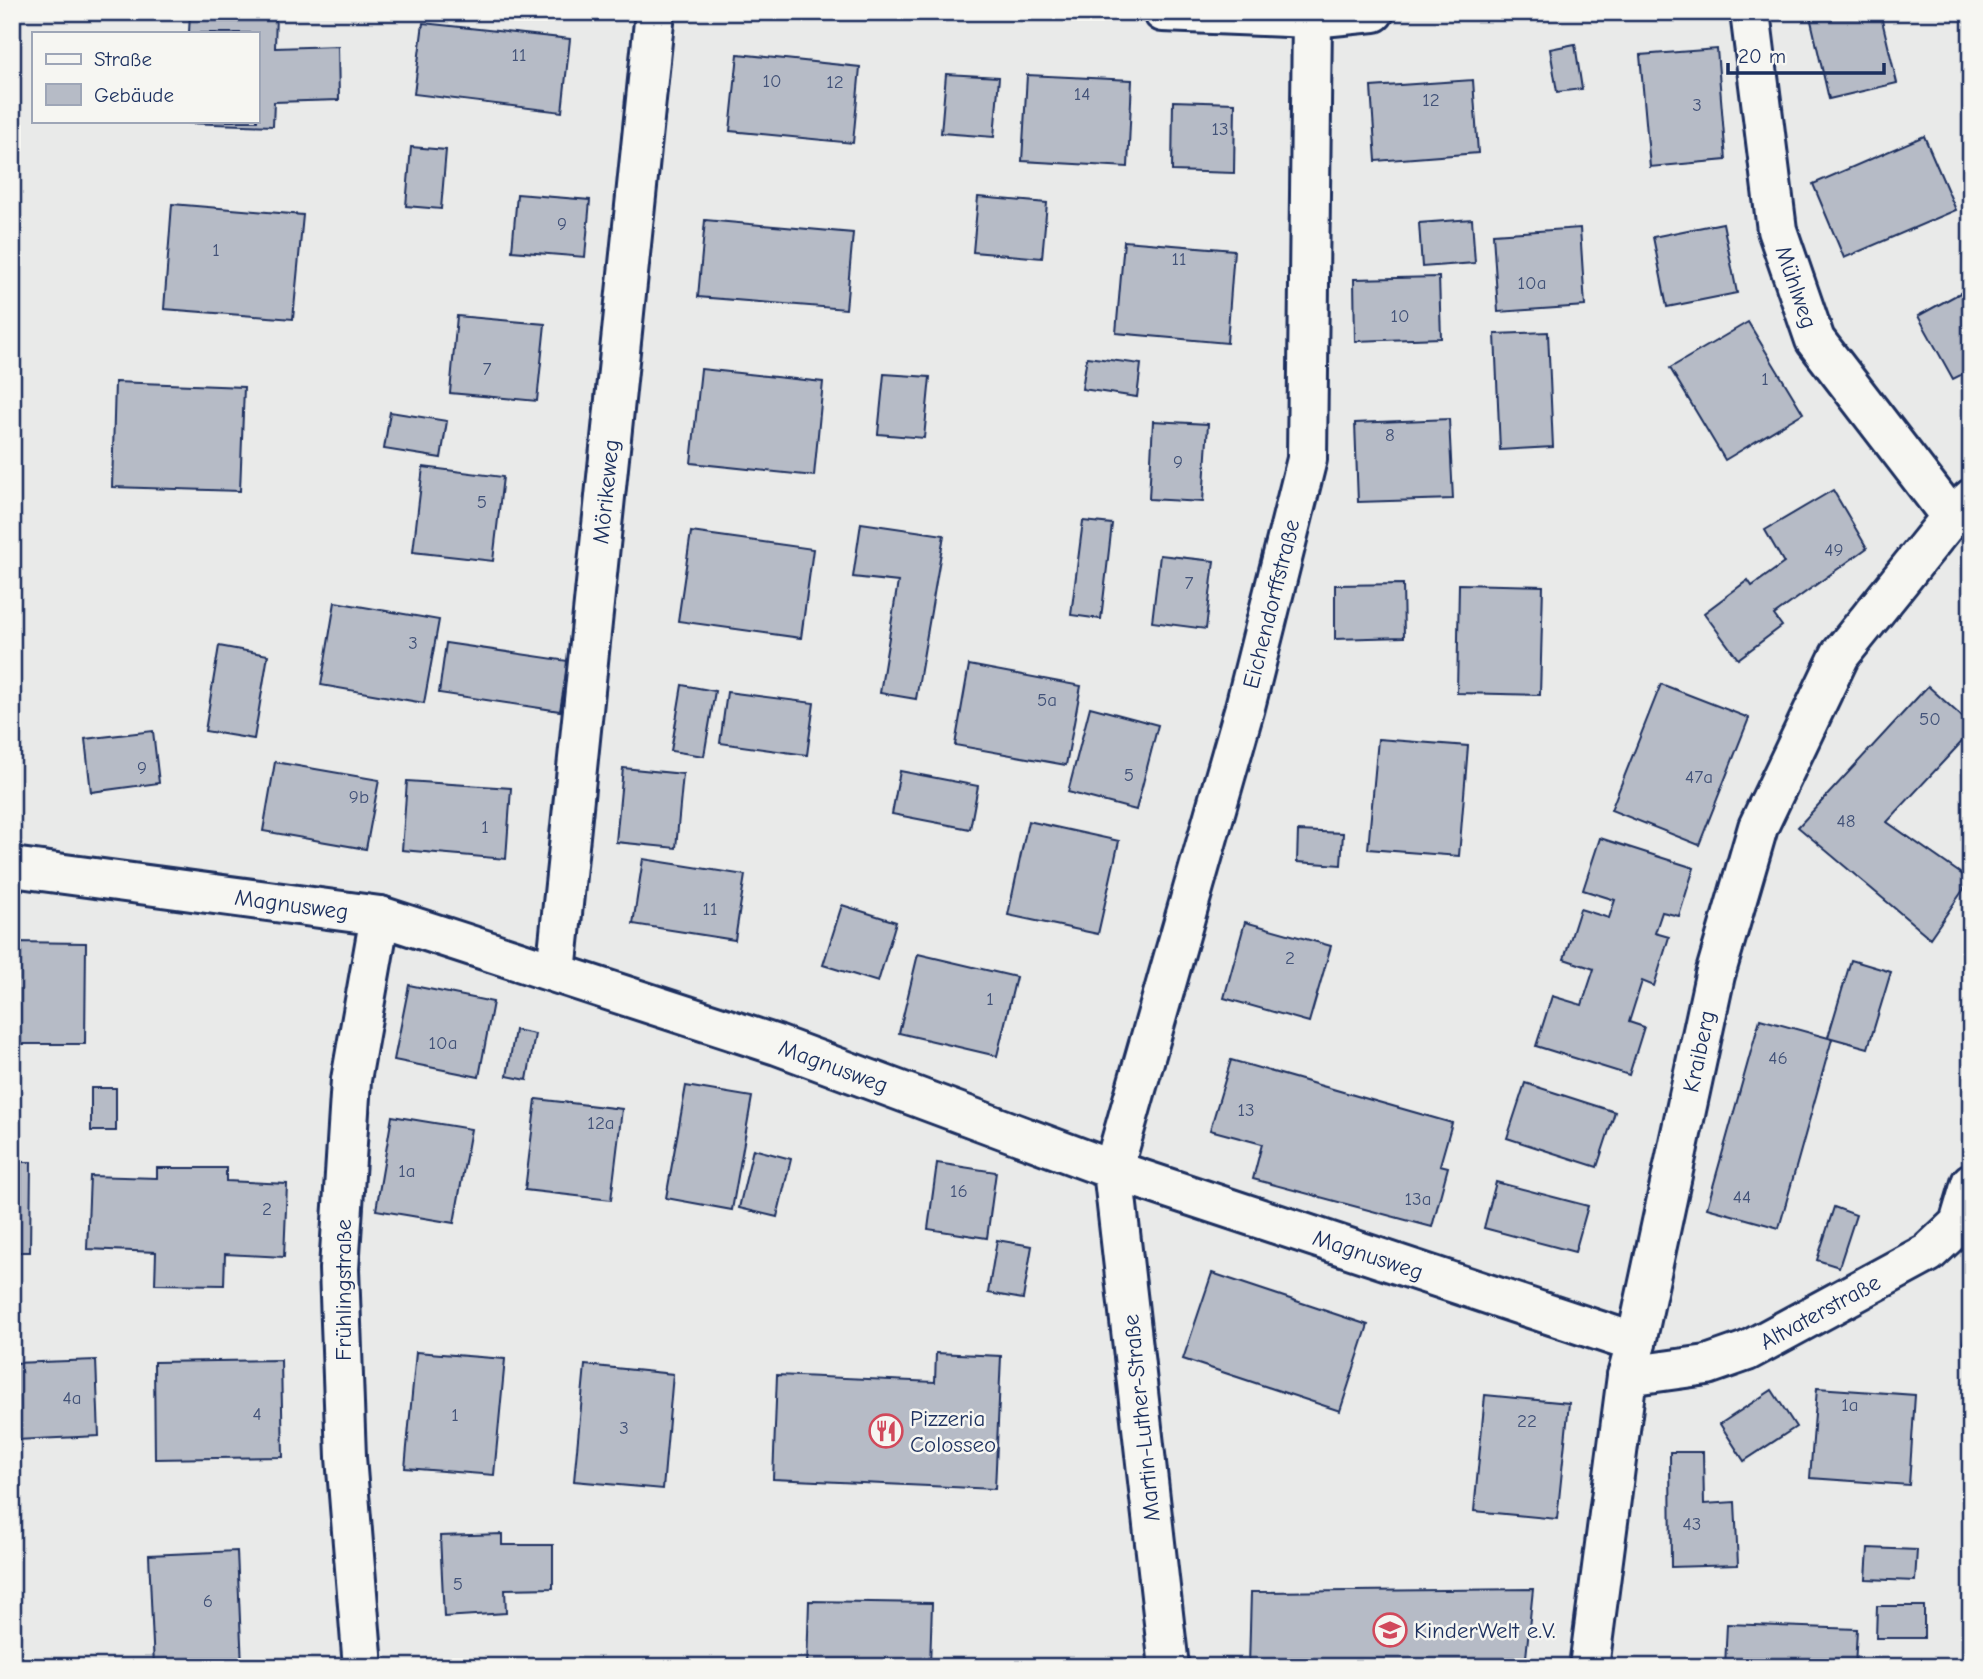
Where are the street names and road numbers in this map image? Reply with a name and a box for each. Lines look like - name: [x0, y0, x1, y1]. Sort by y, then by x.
- street label: Mühlweg: [1770, 242, 1823, 332]
- street label: Mörikeweg: [587, 438, 625, 545]
- street label: Eichendorffstraße: [1237, 516, 1305, 691]
- street label: Magnusweg: [233, 884, 350, 926]
- street label: Kraiberg: [1677, 1008, 1721, 1095]
- street label: Magnusweg: [775, 1034, 892, 1099]
- street label: Frühlingstraße: [330, 1219, 357, 1361]
- street label: Magnusweg: [1309, 1224, 1427, 1286]
- street label: Altvaterstraße: [1755, 1268, 1885, 1356]
- street label: Martin-Luther-Straße: [1117, 1313, 1166, 1523]

